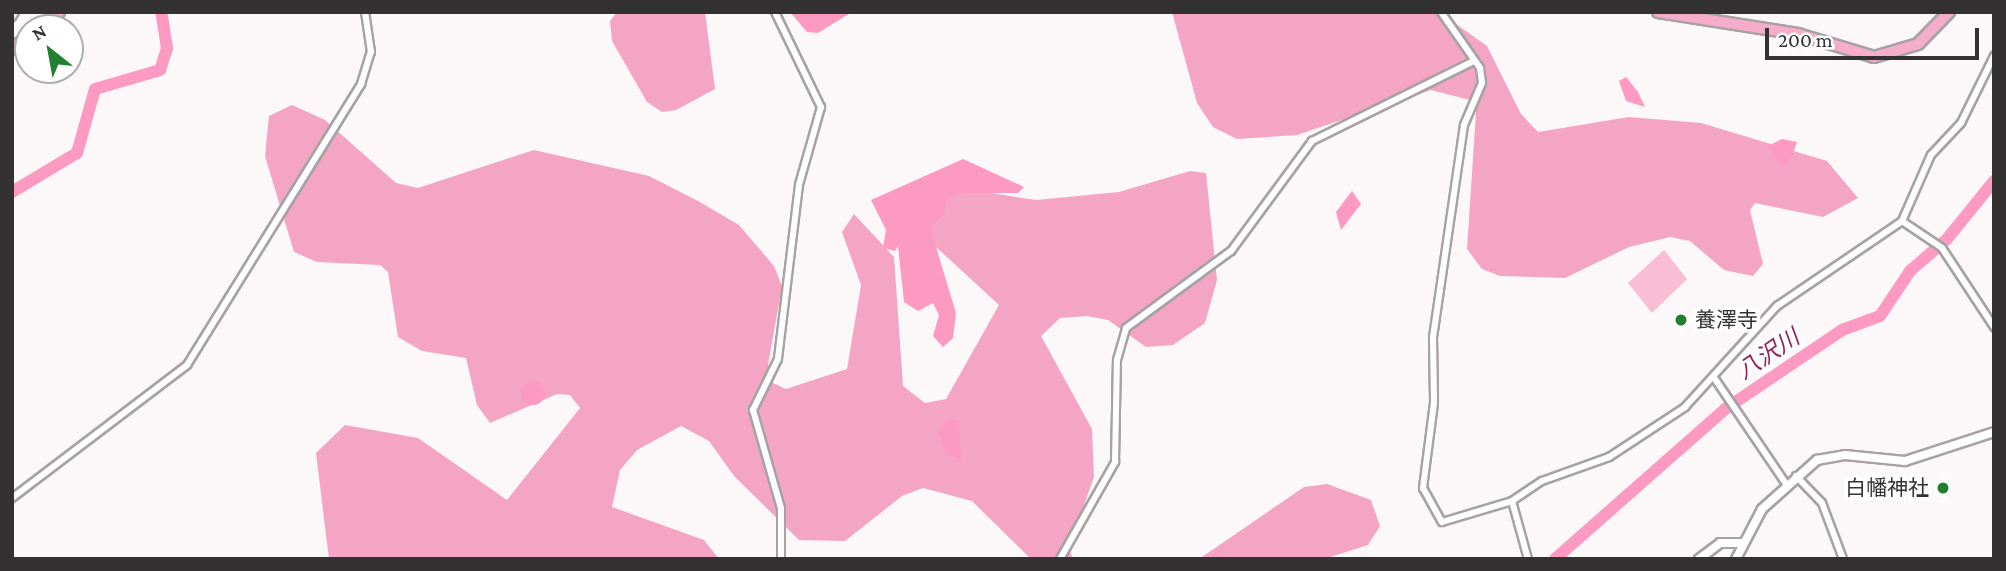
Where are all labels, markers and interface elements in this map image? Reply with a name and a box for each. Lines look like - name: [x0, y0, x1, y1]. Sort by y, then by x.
- north arrow: [14, 14, 84, 84]
- scale bar: [1768, 14, 1982, 58]
- text: N: [28, 20, 50, 45]
- text: 200 m: [1778, 28, 1833, 52]
- place label: 養澤寺: [1695, 307, 1758, 333]
- marker: 養澤寺: [1673, 312, 1689, 328]
- water label: 八沢川: [1732, 323, 1804, 385]
- place label: 白幡神社: [1845, 475, 1929, 501]
- marker: 白幡神社: [1935, 480, 1951, 496]

